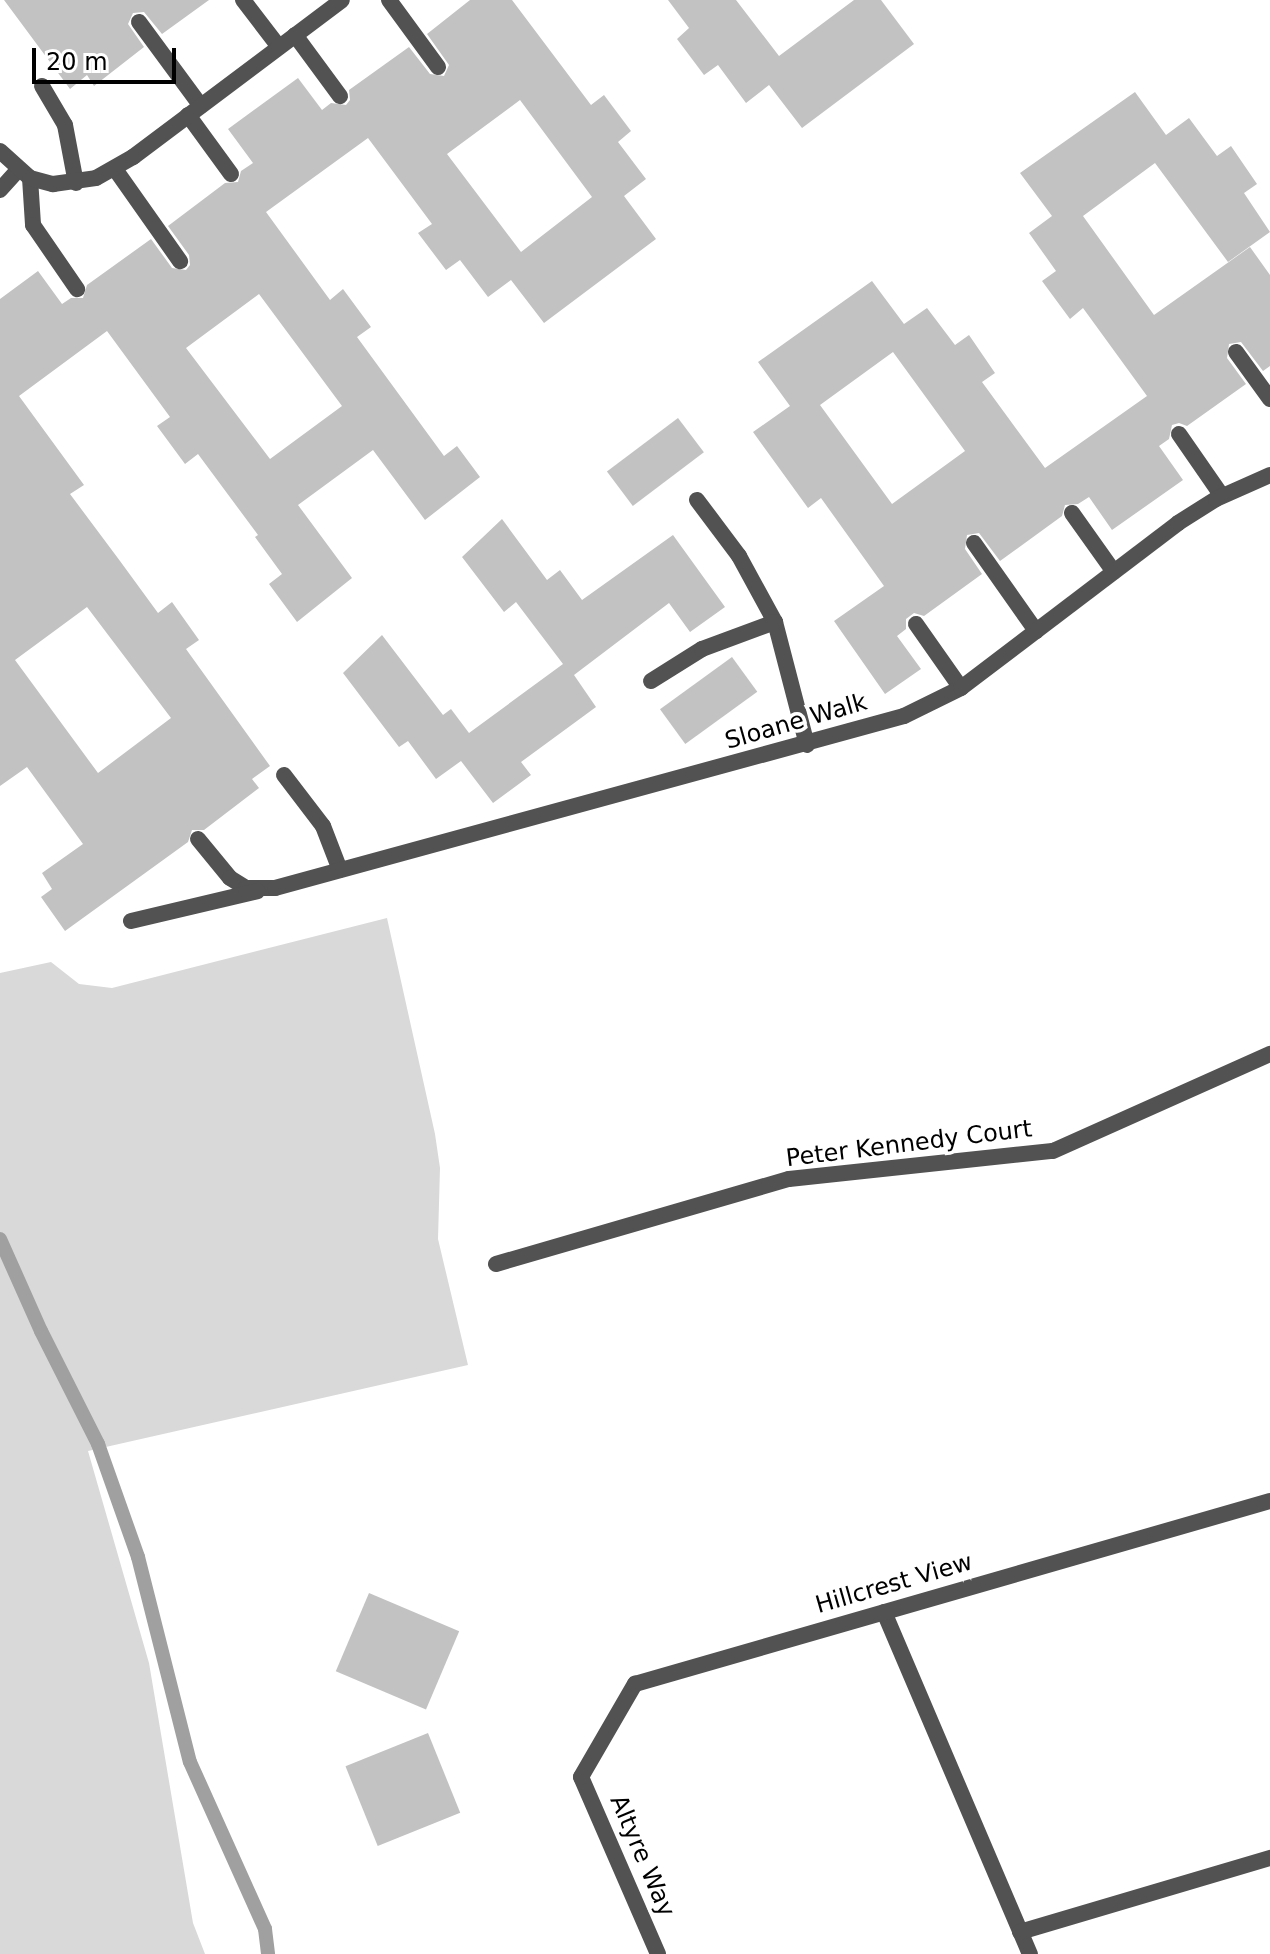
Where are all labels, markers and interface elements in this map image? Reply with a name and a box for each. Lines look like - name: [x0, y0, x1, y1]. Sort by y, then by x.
- scale bar: [36, 32, 180, 82]
- text: 20 m: [46, 48, 108, 76]
- street label: Sloane Walk: [722, 688, 870, 756]
- street label: Peter Kennedy Court: [784, 1115, 1034, 1173]
- street label: Hillcrest View: [812, 1548, 976, 1620]
- street label: Altyre Way: [603, 1791, 681, 1921]

